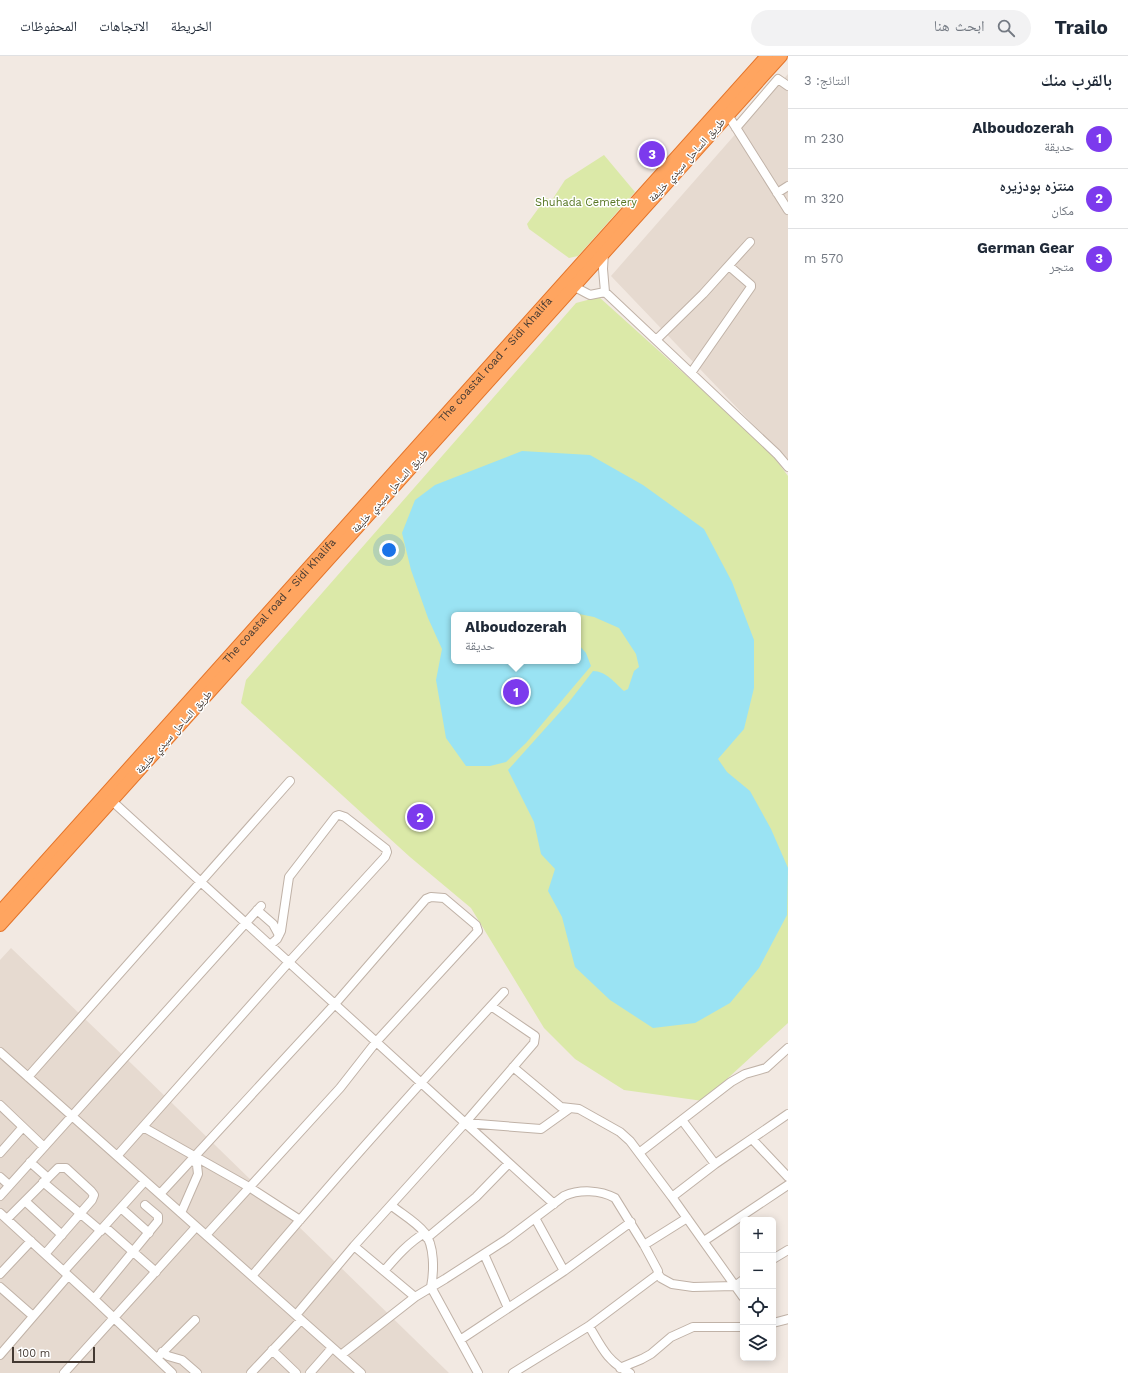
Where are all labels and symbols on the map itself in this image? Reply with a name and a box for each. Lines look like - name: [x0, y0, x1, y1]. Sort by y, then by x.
- street label: طريق الساحل سيدي خليفة: [646, 115, 729, 206]
- pin: 3: [639, 139, 665, 169]
- park label: Shuhada Cemetery: [535, 196, 637, 209]
- street label: The coastal road - Sidi Khalifa: [436, 294, 555, 425]
- street label: طريق الساحل سيدي خليفة: [349, 446, 432, 537]
- street label: The coastal road - Sidi Khalifa: [220, 536, 338, 666]
- your location: [379, 540, 399, 560]
- pin: 1: [503, 677, 529, 707]
- street label: طريق الساحل سيدي خليفة: [133, 687, 216, 778]
- pin: 2: [407, 802, 433, 832]
- scale bar: [12, 1345, 95, 1364]

